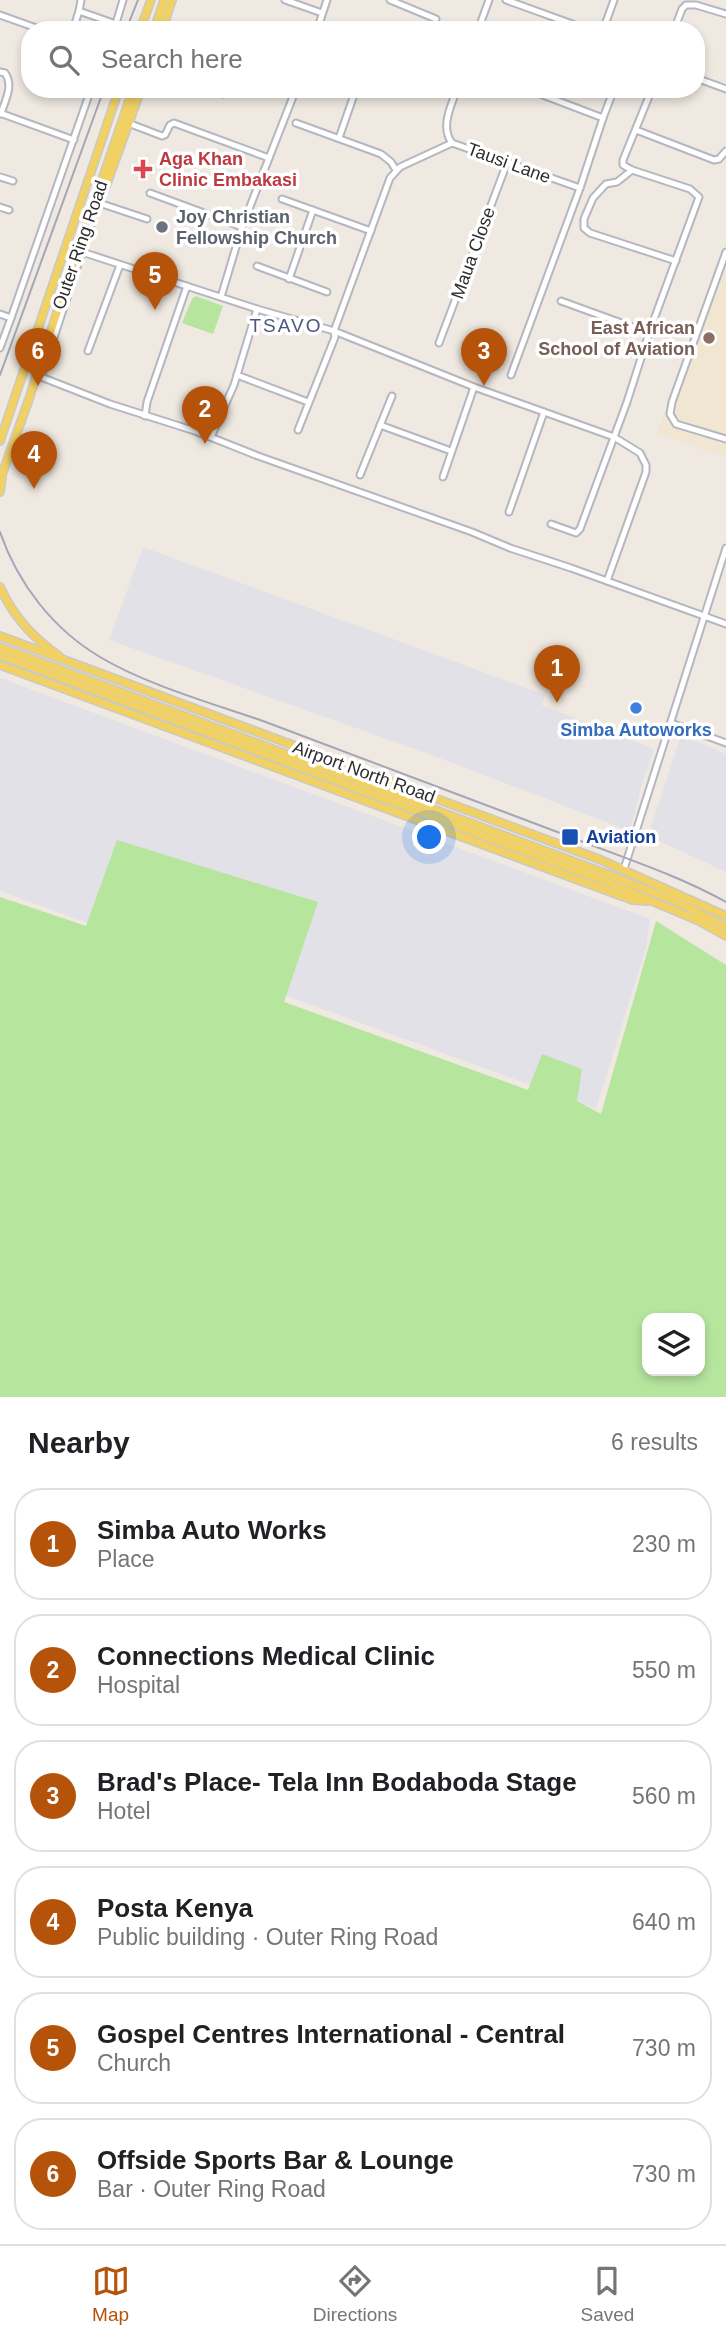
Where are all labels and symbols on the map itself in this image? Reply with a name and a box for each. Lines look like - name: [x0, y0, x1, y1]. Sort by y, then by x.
- street label: Tausi Lane: [465, 139, 553, 187]
- place label: Aga Khan Clinic Embakasi: [159, 149, 297, 190]
- marker: Aga Khan Clinic Embakasi: [133, 159, 153, 179]
- street label: Outer Ring Road: [49, 178, 111, 312]
- street label: Maua Close: [447, 204, 499, 302]
- place label: Joy Christian Fellowship Church: [176, 207, 337, 248]
- marker: Joy Christian Fellowship Church: [154, 219, 170, 235]
- pin: 5: [132, 252, 178, 310]
- district label: TSAVO: [250, 315, 323, 336]
- place label: East African School of Aviation: [538, 318, 695, 359]
- pin: 6: [15, 328, 61, 386]
- pin: 3: [461, 328, 507, 386]
- marker: East African School of Aviation: [701, 330, 717, 346]
- pin: 2: [182, 386, 228, 444]
- pin: 4: [11, 431, 57, 489]
- pin: 1: [534, 645, 580, 703]
- marker: Simba Autoworks: [628, 700, 644, 716]
- place label: Simba Autoworks: [560, 720, 712, 740]
- street label: Airport North Road: [290, 737, 438, 807]
- your location: [412, 820, 446, 854]
- marker: Aviation: [560, 827, 580, 847]
- place label: Aviation: [586, 827, 656, 847]

